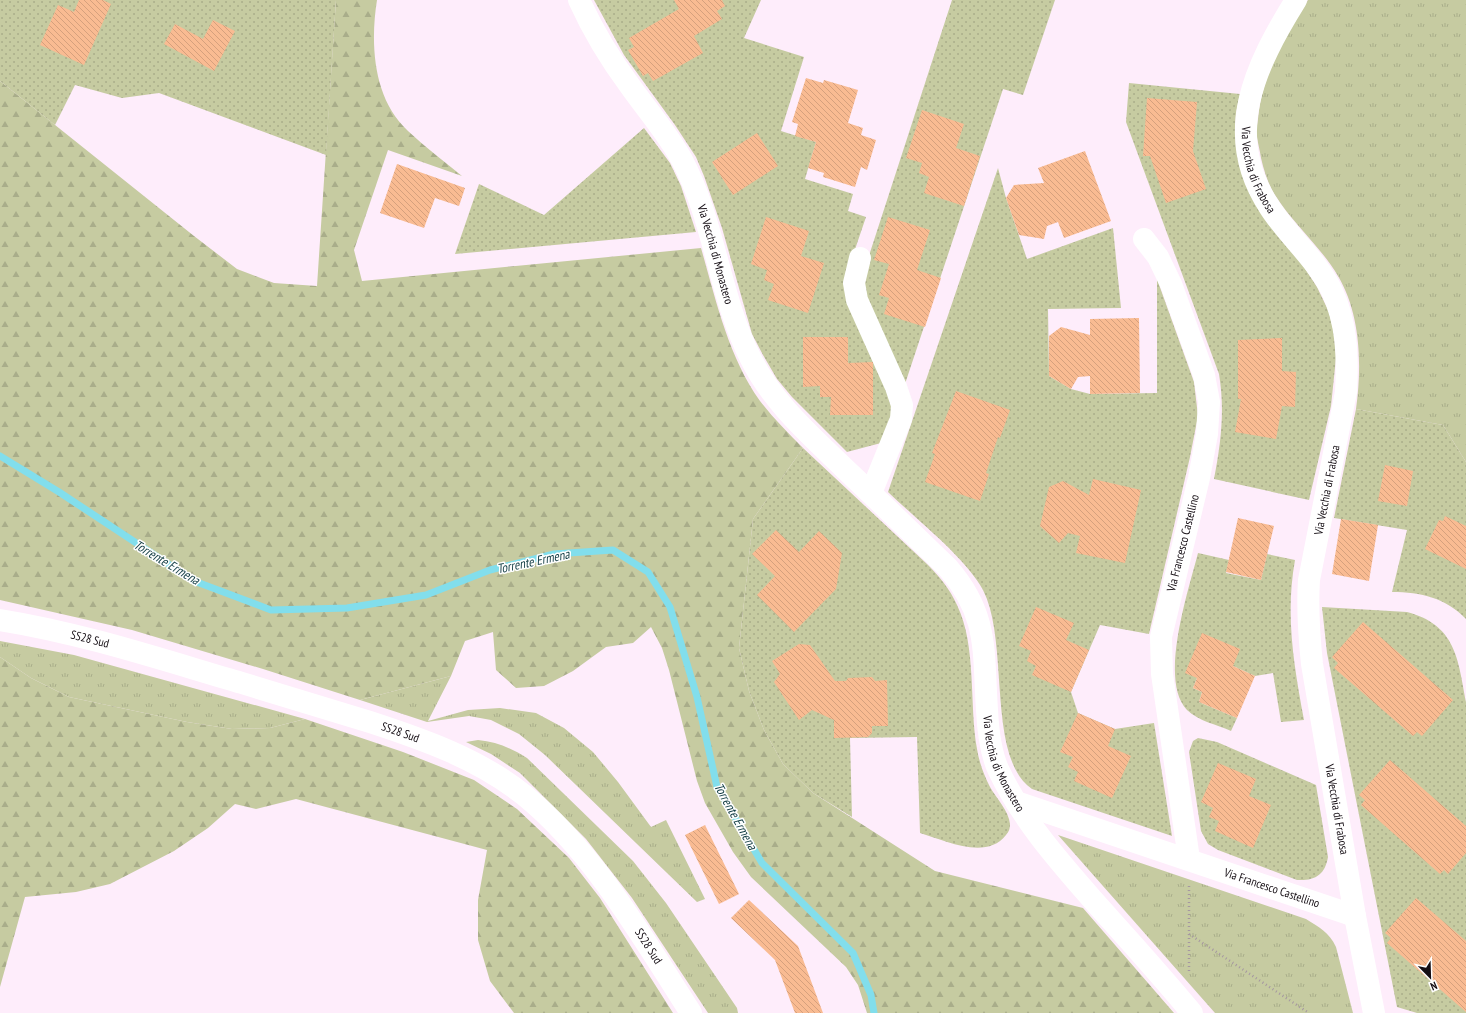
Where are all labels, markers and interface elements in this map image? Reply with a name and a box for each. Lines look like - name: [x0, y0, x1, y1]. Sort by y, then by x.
- street label: Via Vecchia di Frabosa: [1239, 125, 1279, 216]
- street label: Via Vecchia di Monastero: [694, 202, 737, 306]
- street label: Via Vecchia di Frabosa: [1310, 443, 1343, 537]
- street label: Via Francesco Castellino: [1163, 493, 1202, 594]
- water label: Torrente Ermena: [131, 536, 203, 589]
- water label: Torrente Ermena: [495, 545, 572, 577]
- street label: SS28 Sud: [69, 627, 111, 651]
- street label: Via Vecchia di Monastero: [980, 714, 1028, 814]
- street label: SS28 Sud: [380, 718, 422, 745]
- street label: Via Vecchia di Frabosa: [1322, 762, 1352, 856]
- water label: Torrente Ermena: [710, 780, 761, 853]
- street label: Via Francesco Castellino: [1221, 864, 1322, 911]
- street label: SS28 Sud: [632, 925, 666, 966]
- north arrow: [1410, 957, 1450, 997]
- text: N: [1428, 979, 1439, 994]

